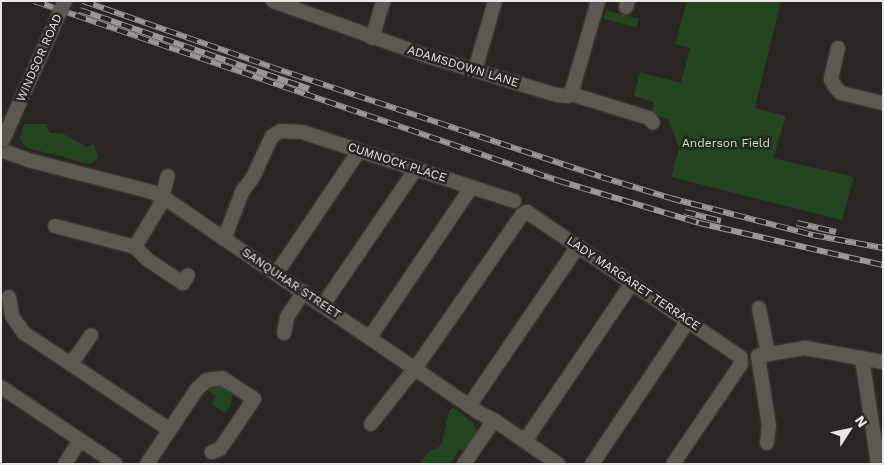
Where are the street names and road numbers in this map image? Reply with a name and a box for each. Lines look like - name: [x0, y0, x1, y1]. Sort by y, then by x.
- street label: WINDSOR ROAD: [14, 12, 66, 104]
- street label: ADAMSDOWN LANE: [406, 43, 520, 91]
- street label: CUMNOCK PLACE: [346, 140, 448, 186]
- street label: LADY MARGARET TERRACE: [563, 234, 703, 334]
- street label: SANQUHAR STREET: [239, 246, 343, 322]

